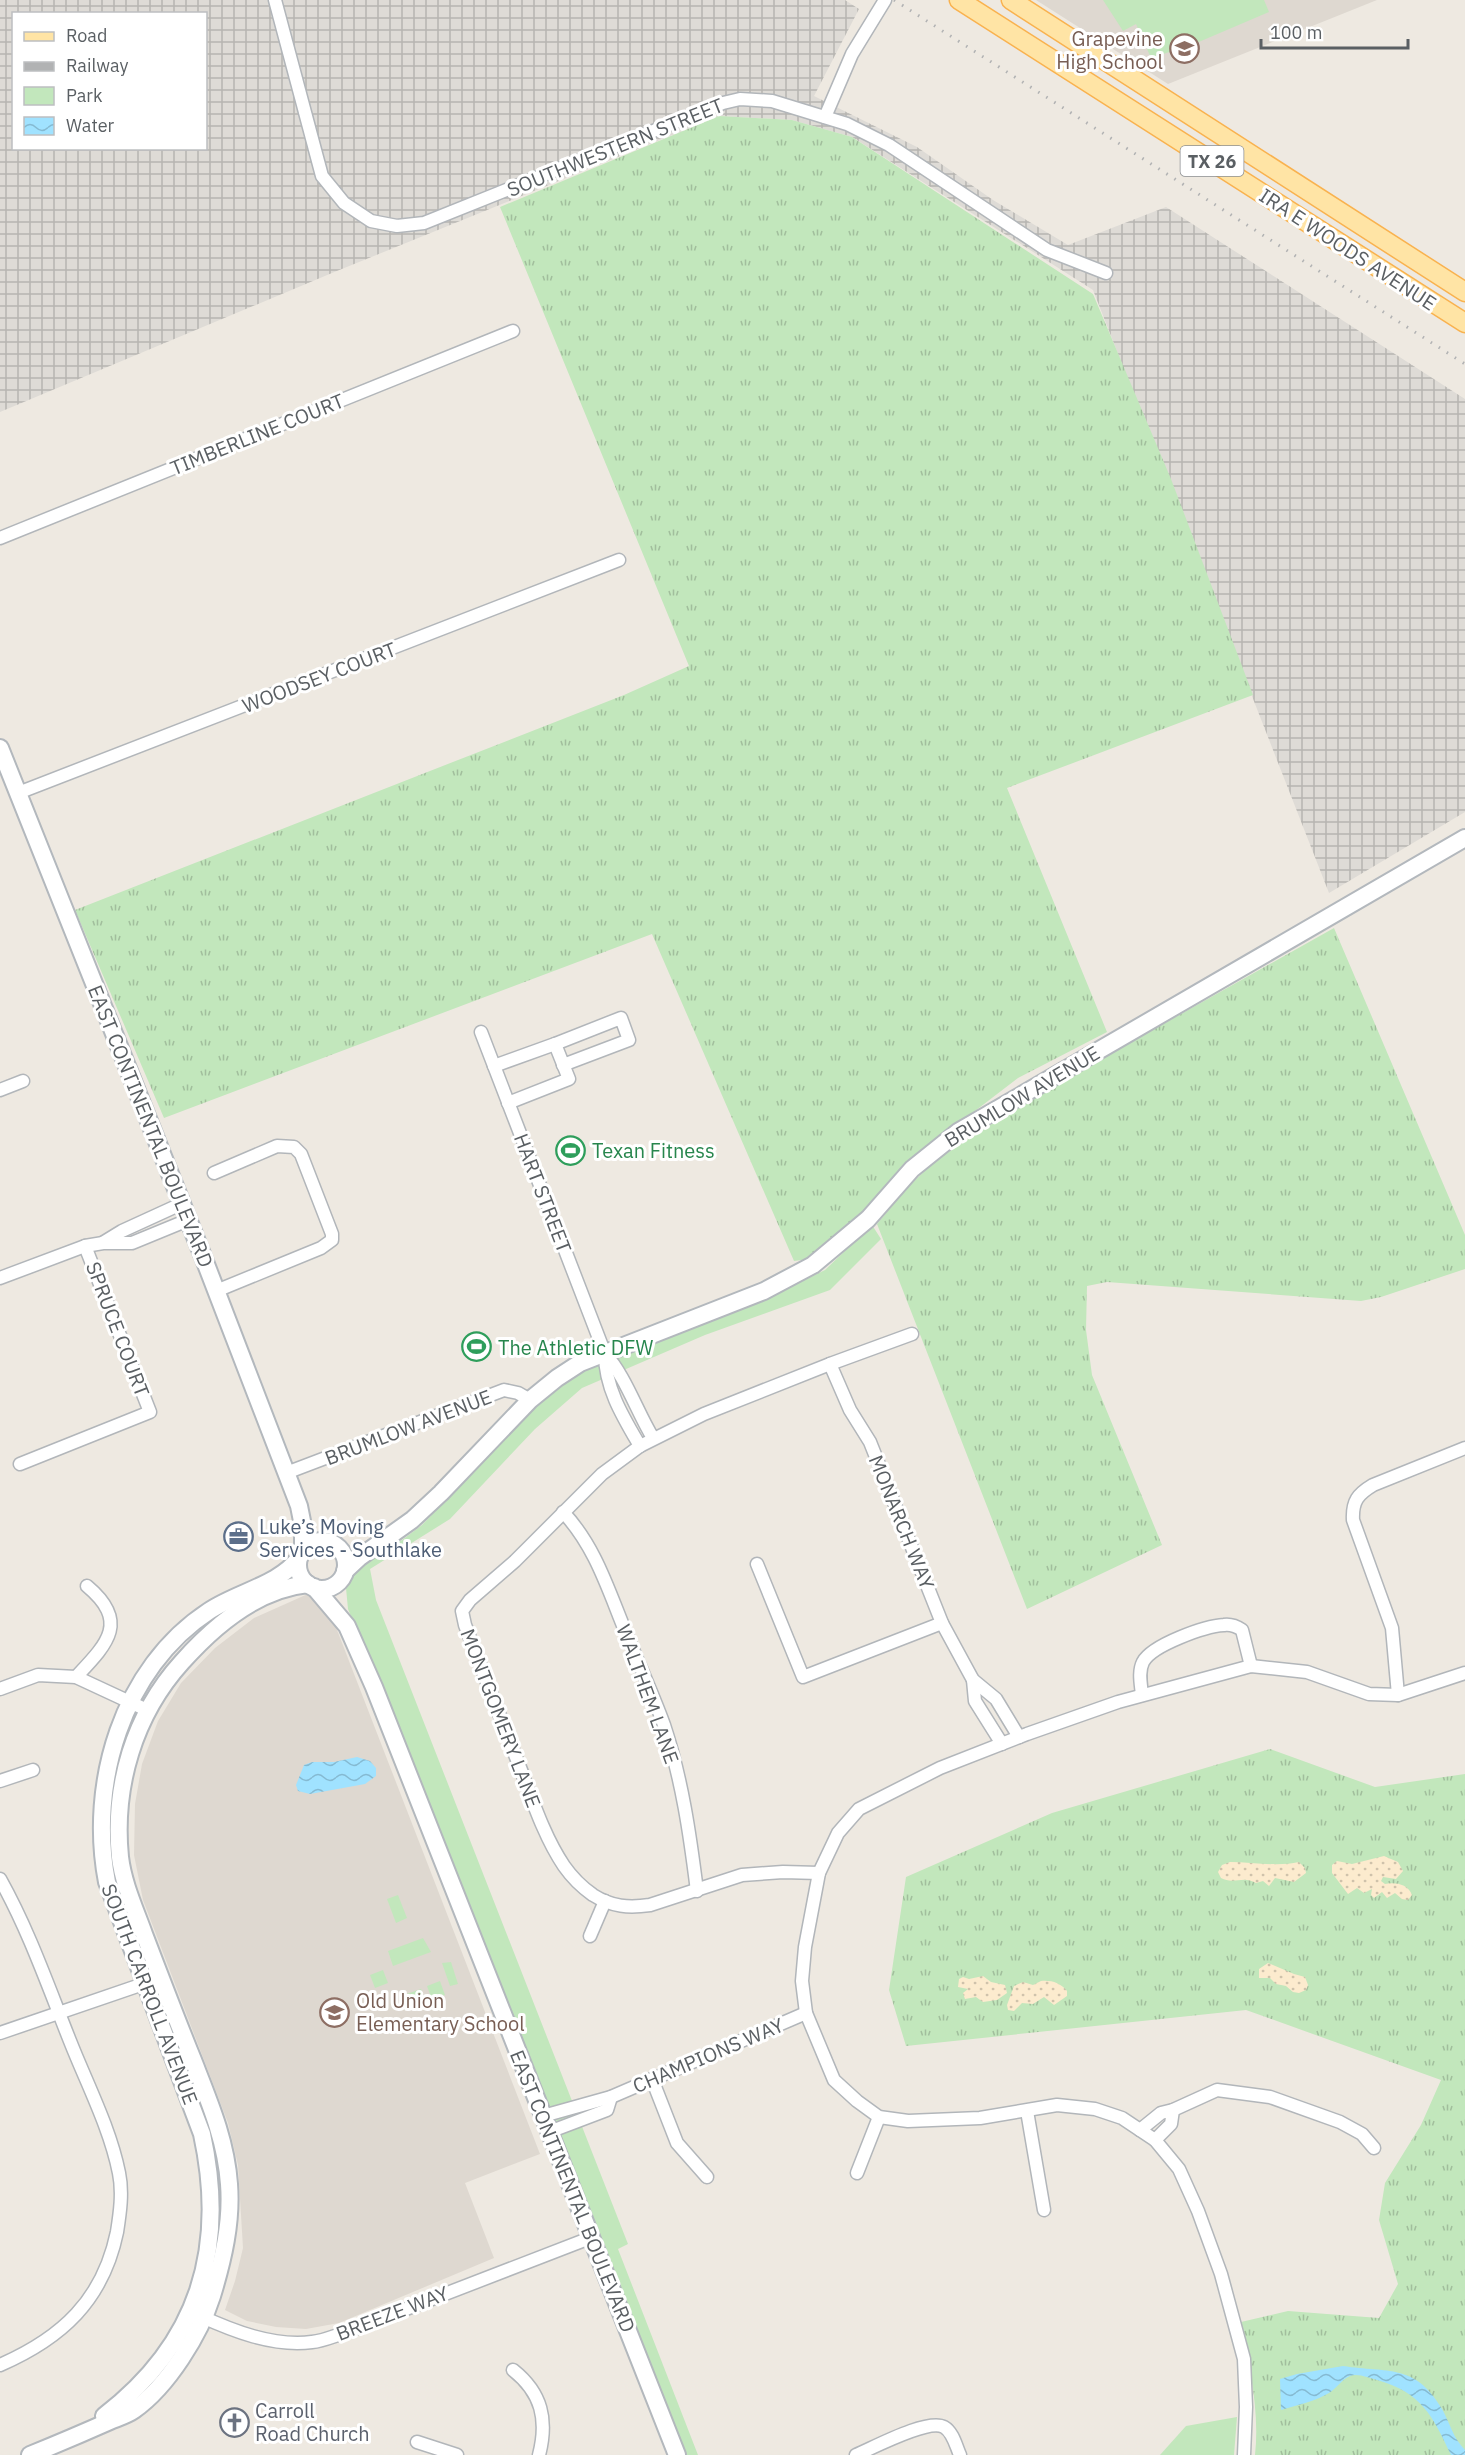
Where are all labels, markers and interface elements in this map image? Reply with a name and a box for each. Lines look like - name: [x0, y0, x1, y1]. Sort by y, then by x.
- legend: [12, 12, 207, 150]
- scale bar: [1261, 12, 1408, 50]
- text: 100 m: [1270, 21, 1322, 44]
- text: Road: [66, 24, 107, 47]
- place label: Grapevine High School: [1056, 25, 1163, 75]
- school or university icon: Grapevine High School: [1168, 33, 1200, 65]
- text: Railway: [66, 54, 128, 77]
- text: Park: [66, 84, 103, 107]
- street label: SOUTHWESTERN STREET: [503, 91, 727, 203]
- text: Water: [66, 114, 115, 137]
- road number: TX 26: [1180, 146, 1244, 176]
- street label: IRA E WOODS AVENUE: [1254, 182, 1442, 316]
- street label: TIMBERLINE COURT: [166, 387, 348, 481]
- street label: WOODSEY COURT: [238, 635, 400, 719]
- street label: EAST CONTINENTAL BOULEVARD: [82, 981, 220, 1271]
- street label: BRUMLOW AVENUE: [939, 1039, 1105, 1153]
- street label: HART STREET: [508, 1129, 578, 1257]
- sports icon: Texan Fitness: [555, 1134, 587, 1166]
- place label: Texan Fitness: [592, 1137, 715, 1164]
- street label: SPRUCE COURT: [80, 1258, 156, 1400]
- sports icon: The Athletic DFW: [461, 1331, 493, 1363]
- place label: The Athletic DFW: [498, 1334, 653, 1361]
- street label: BRUMLOW AVENUE: [321, 1383, 495, 1471]
- street label: MONARCH WAY: [863, 1451, 941, 1593]
- place label: Luke’s Moving Services - Southlake: [259, 1513, 442, 1563]
- office icon: Luke’s Moving Services - Southlake: [222, 1521, 254, 1553]
- street label: WALTHEM LANE: [610, 1621, 686, 1767]
- street label: MONTGOMERY LANE: [454, 1625, 548, 1811]
- street label: SOUTH CARROLL AVENUE: [95, 1880, 205, 2108]
- place label: Old Union Elementary School: [356, 1987, 525, 2037]
- school or university icon: Old Union Elementary School: [319, 1996, 351, 2028]
- street label: CHAMPIONS WAY: [628, 2011, 788, 2099]
- street label: EAST CONTINENTAL BOULEVARD: [504, 2046, 642, 2336]
- street label: BREEZE WAY: [332, 2279, 452, 2347]
- place label: Carroll Road Church: [255, 2397, 370, 2447]
- church icon: Carroll Road Church: [218, 2406, 250, 2438]

